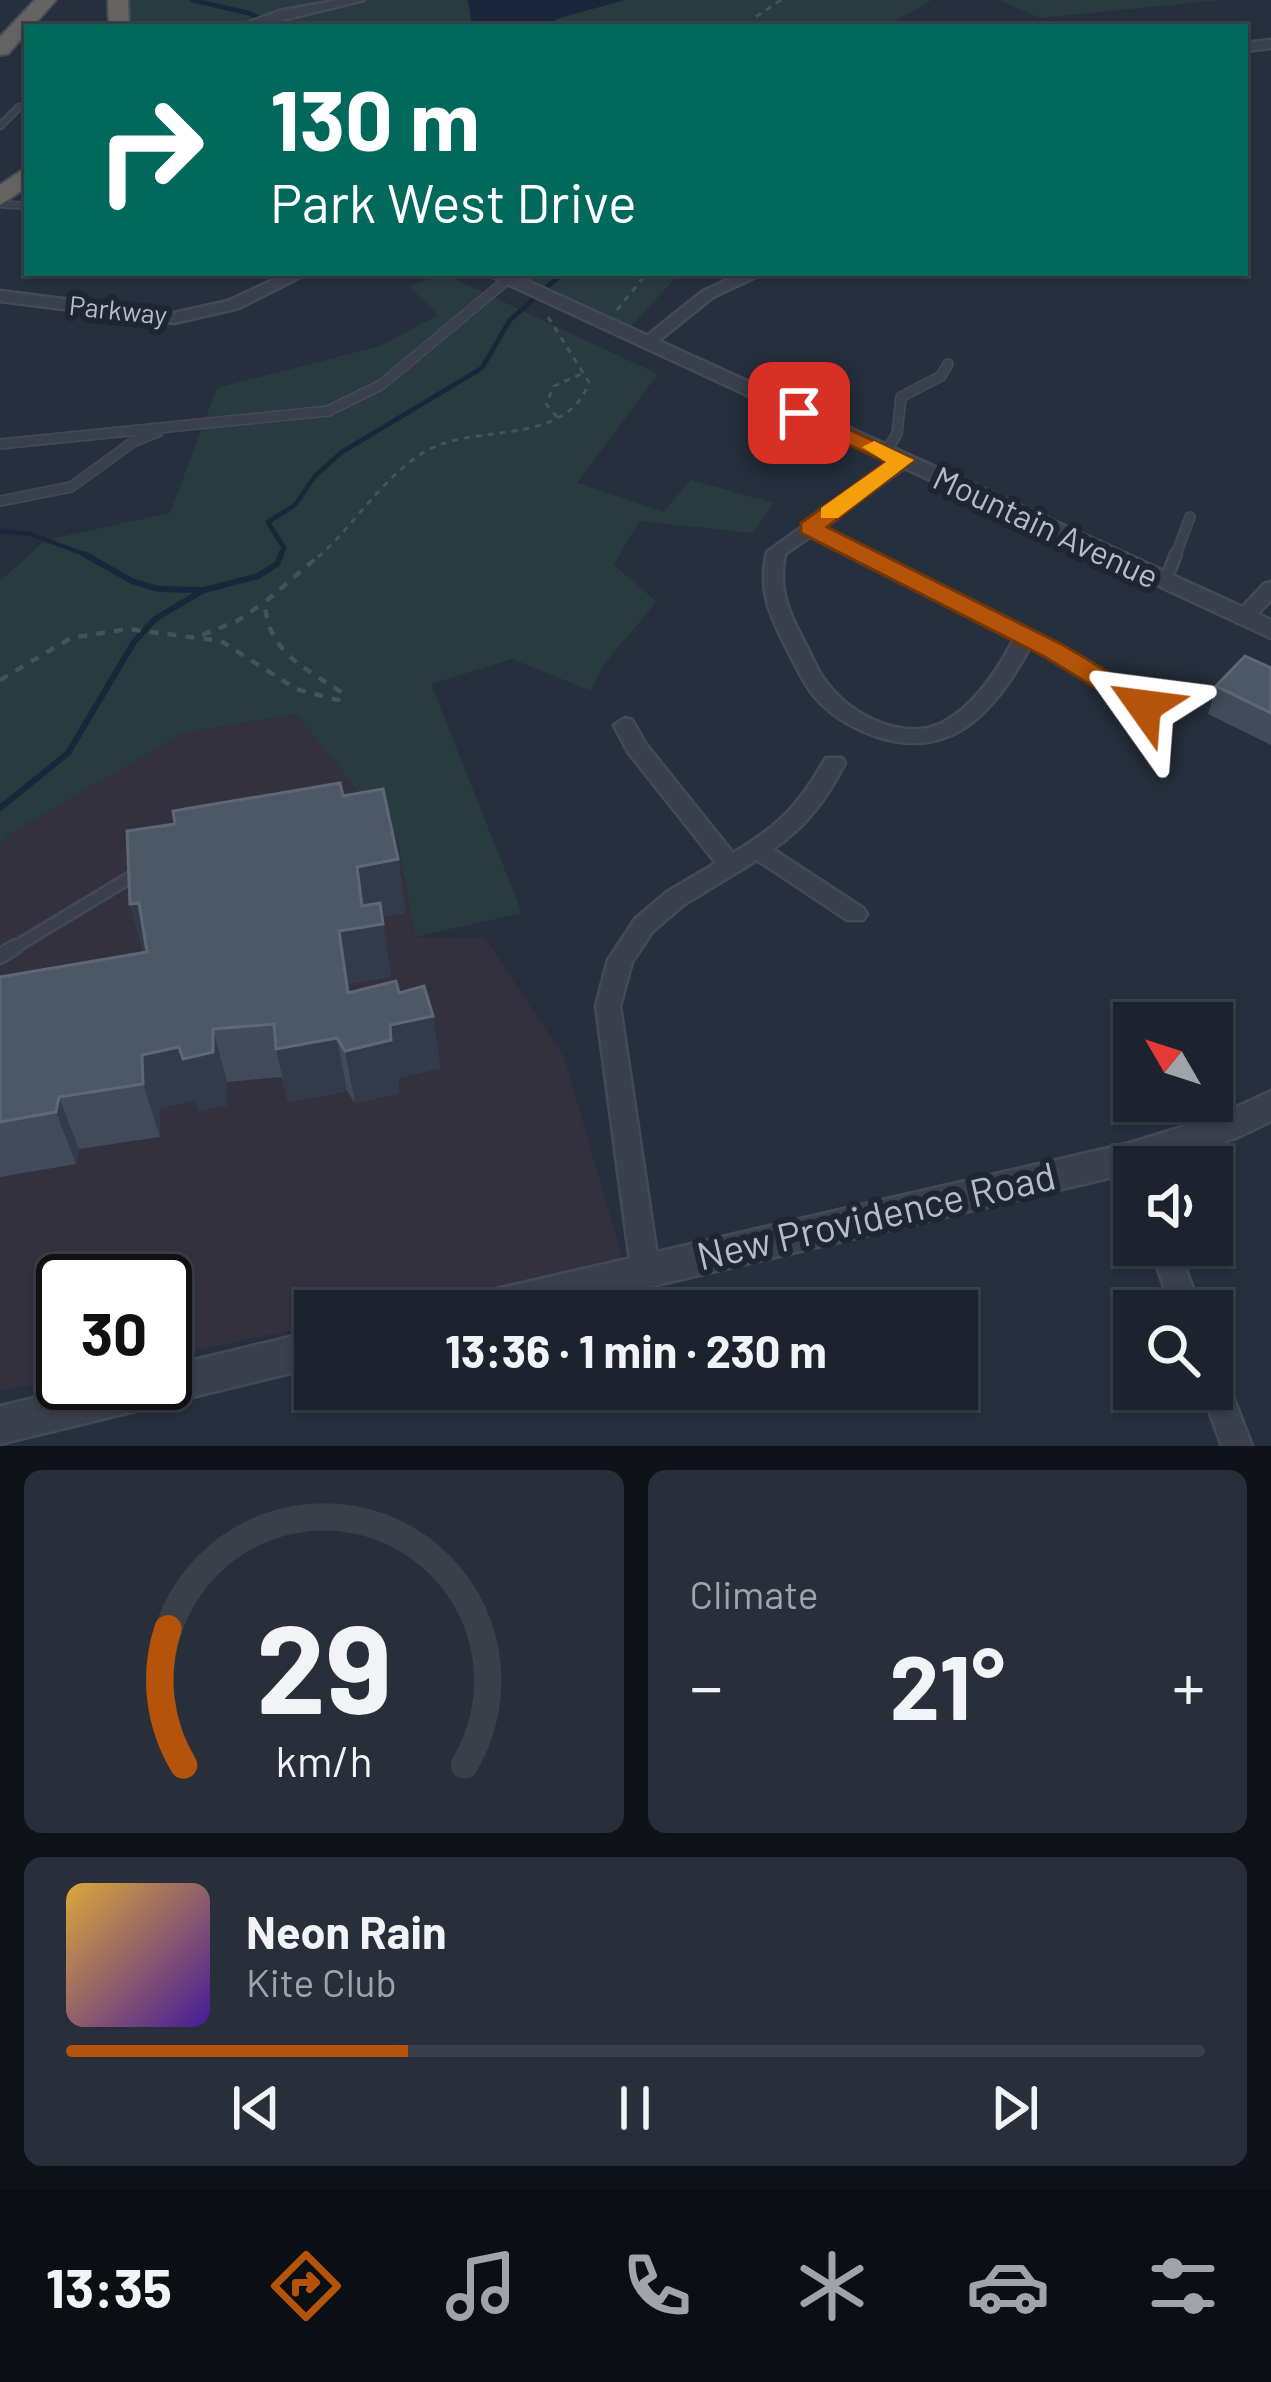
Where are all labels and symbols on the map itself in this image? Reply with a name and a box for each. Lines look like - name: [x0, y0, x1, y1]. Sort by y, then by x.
- street label: Parkway: [68, 288, 169, 330]
- pin: [748, 362, 850, 464]
- street label: Mountain Avenue: [928, 456, 1165, 596]
- position arrow: [1081, 643, 1207, 769]
- north arrow: [1113, 1002, 1233, 1122]
- street label: New Providence Road: [692, 1150, 1059, 1279]
- speed limit sign: 30: [36, 1254, 192, 1410]

